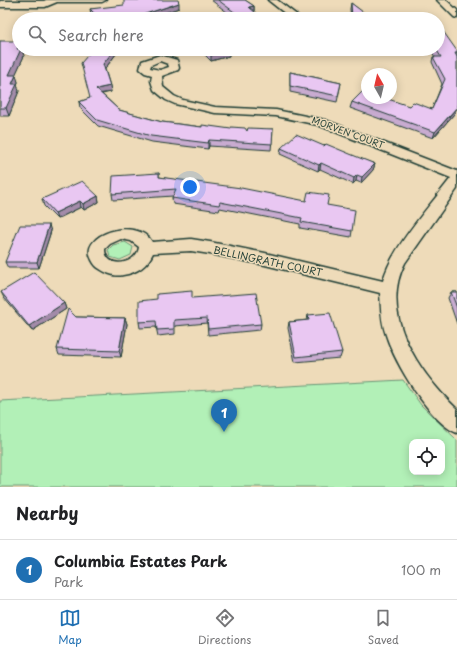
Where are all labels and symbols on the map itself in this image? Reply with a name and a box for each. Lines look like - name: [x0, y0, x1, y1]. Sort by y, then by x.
- north arrow: [361, 68, 397, 104]
- street label: MORVEN COURT: [310, 112, 387, 152]
- your location: [180, 177, 200, 197]
- street label: BELLINGRATH COURT: [212, 242, 324, 279]
- pin: 1: [211, 399, 237, 432]

